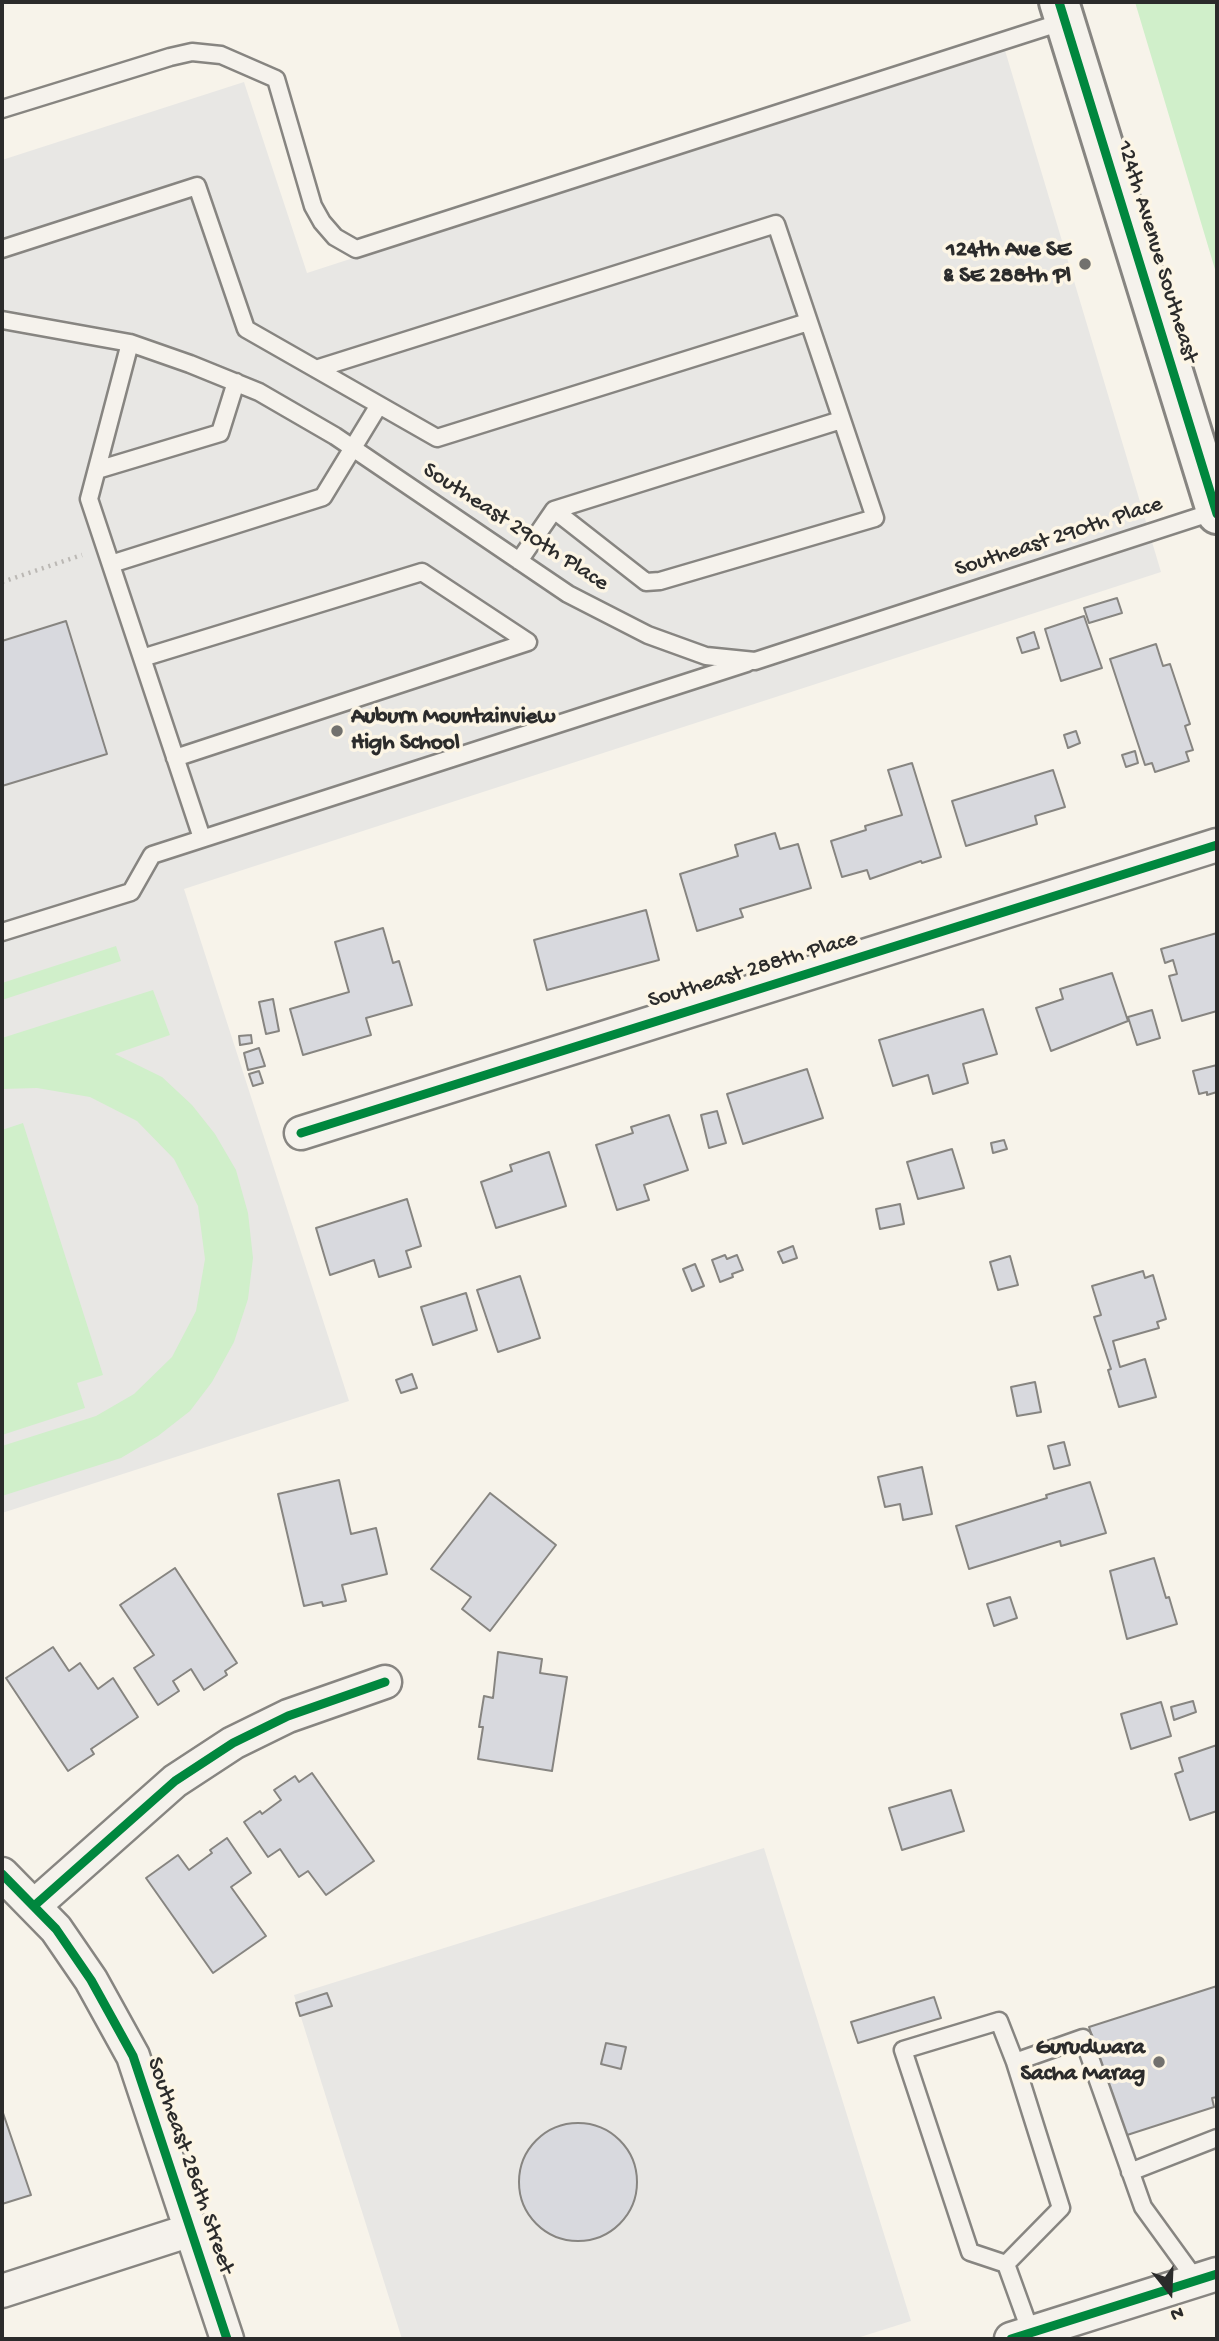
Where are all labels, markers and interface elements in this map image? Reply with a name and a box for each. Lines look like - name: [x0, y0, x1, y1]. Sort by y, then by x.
- street label: 124th Avenue Southeast: [1109, 138, 1203, 366]
- place label: 124th Ave SE & SE 288th Pl: [943, 237, 1071, 291]
- marker: 124th Ave SE & SE 288th Pl: [1077, 256, 1093, 272]
- street label: Southeast 290th Place: [417, 458, 613, 598]
- street label: Southeast 290th Place: [952, 491, 1166, 585]
- place label: Auburn Mountainview High School: [351, 704, 555, 758]
- marker: Auburn Mountainview High School: [329, 723, 345, 739]
- street label: Southeast 288th Place: [645, 926, 861, 1016]
- place label: Gurudwara Sacha Marag: [1020, 2035, 1145, 2089]
- street label: Southeast 286th Street: [139, 2054, 239, 2278]
- marker: Gurudwara Sacha Marag: [1151, 2054, 1167, 2070]
- north arrow: [1135, 2257, 1205, 2327]
- text: N: [1167, 2300, 1186, 2325]

